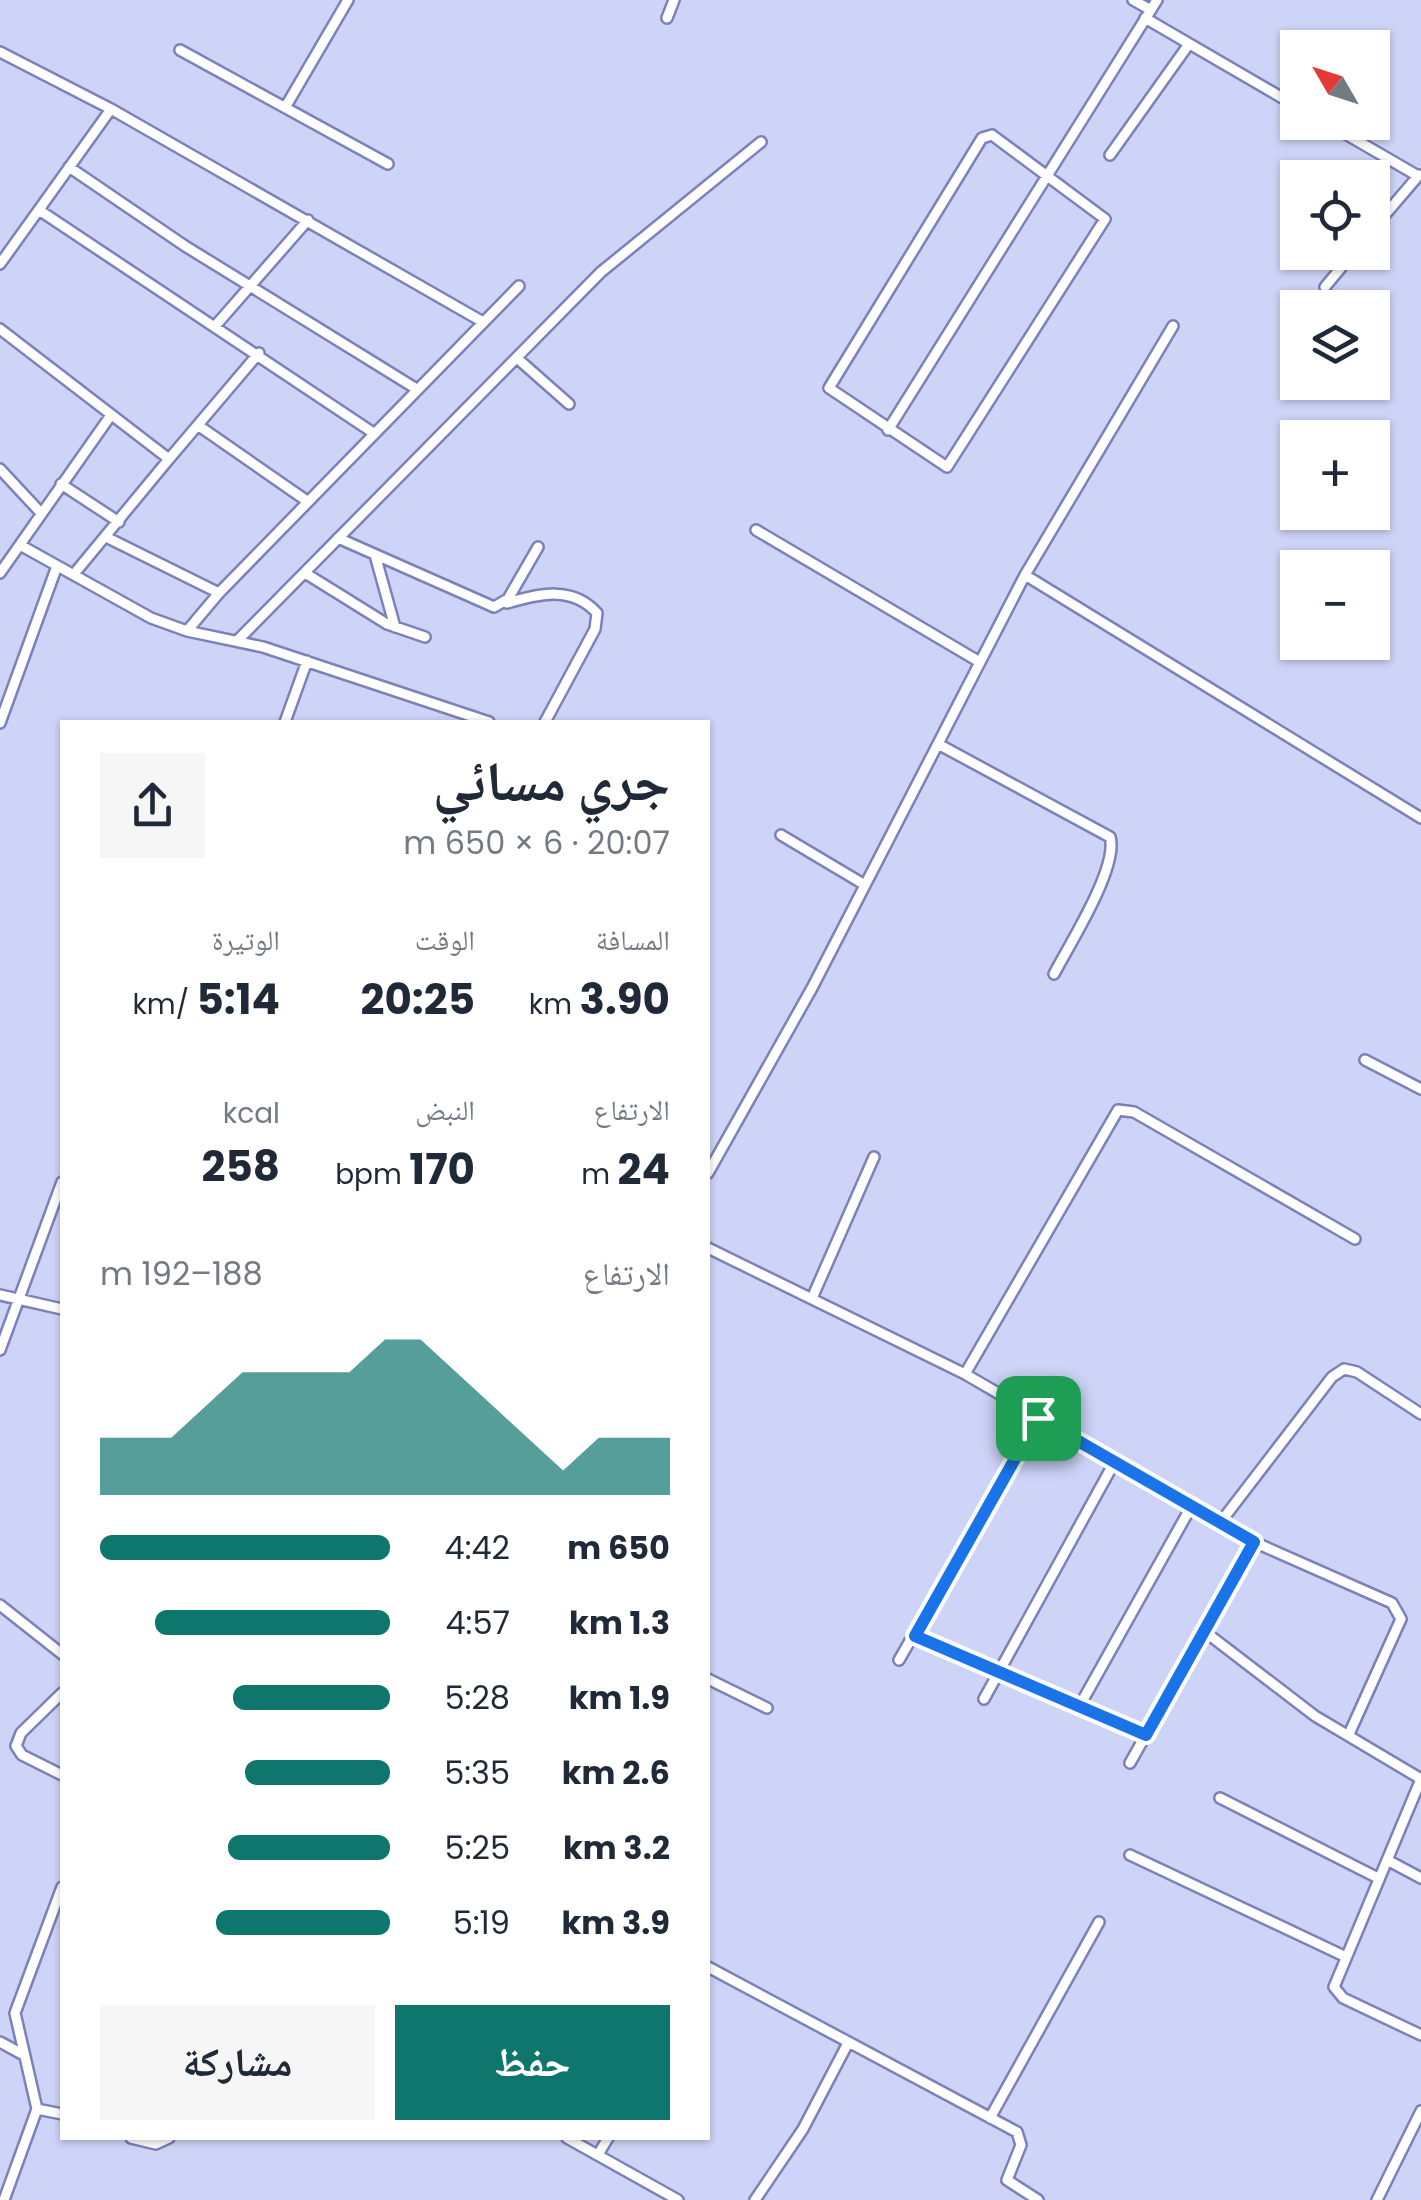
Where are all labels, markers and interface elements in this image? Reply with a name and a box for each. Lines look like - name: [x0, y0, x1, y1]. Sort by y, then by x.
- north arrow: [1280, 30, 1390, 140]
- map controls: [1280, 30, 1390, 660]
- button: locate: [1280, 160, 1390, 270]
- button: layers: [1280, 290, 1390, 400]
- button: +: [1280, 420, 1390, 530]
- button: −: [1280, 550, 1390, 660]
- text: جري مسائي: [433, 743, 670, 820]
- button: share: [100, 753, 205, 858]
- text: 20:07 · 6 × 650 m: [403, 820, 670, 865]
- text: الوتيرة: [212, 921, 280, 960]
- text: الوقت: [415, 921, 475, 960]
- text: المسافة: [596, 921, 670, 960]
- text: 5:14: [197, 970, 280, 1029]
- text: 20:25: [360, 970, 475, 1029]
- text: 3.90: [580, 970, 670, 1029]
- text: /km: [132, 985, 197, 1024]
- text: km: [529, 985, 580, 1024]
- text: النبض: [415, 1091, 475, 1130]
- text: الارتفاع: [594, 1091, 670, 1130]
- text: kcal: [223, 1094, 280, 1133]
- text: 258: [202, 1137, 280, 1196]
- text: 170: [409, 1140, 475, 1199]
- text: 24: [618, 1140, 670, 1199]
- text: bpm: [335, 1155, 409, 1194]
- text: m: [581, 1155, 618, 1194]
- text: 188–192 m: [100, 1251, 263, 1296]
- text: الارتفاع: [583, 1251, 670, 1296]
- pin: [996, 1376, 1081, 1461]
- icon: arrive: [1011, 1391, 1066, 1446]
- text: 4:42: [445, 1525, 510, 1570]
- text: 650 m: [567, 1525, 670, 1570]
- text: 4:57: [445, 1600, 510, 1645]
- text: 1.3 km: [569, 1600, 670, 1645]
- text: 5:28: [444, 1675, 510, 1720]
- text: 1.9 km: [569, 1675, 670, 1720]
- text: 5:35: [444, 1750, 510, 1795]
- text: 2.6 km: [562, 1750, 670, 1795]
- text: 5:25: [445, 1825, 510, 1870]
- text: 3.2 km: [563, 1825, 670, 1870]
- text: 5:19: [453, 1900, 510, 1945]
- text: 3.9 km: [561, 1900, 670, 1945]
- button: مشاركة: [100, 2005, 375, 2120]
- button: حفظ: [395, 2005, 670, 2120]

